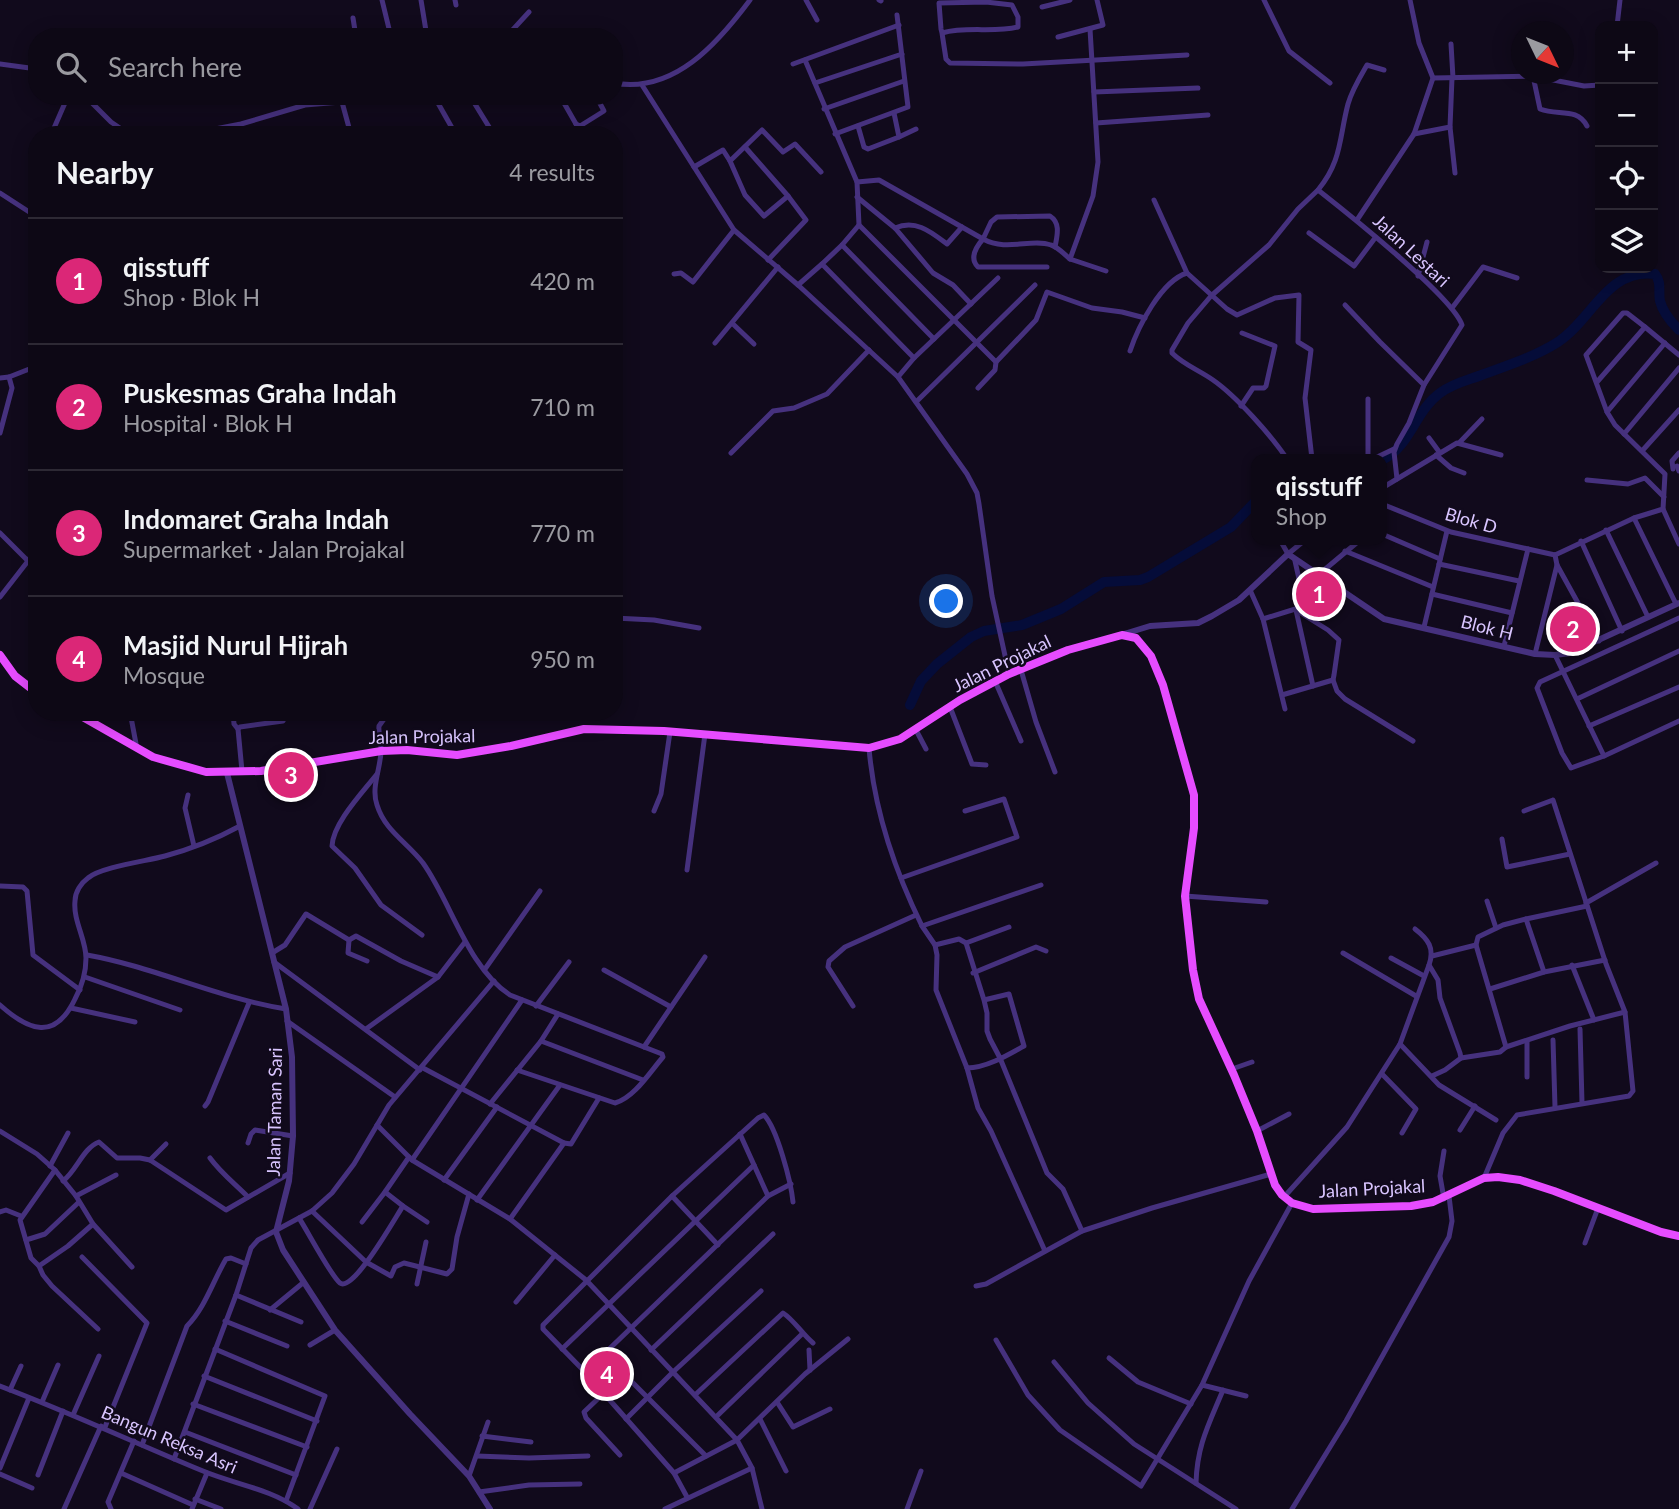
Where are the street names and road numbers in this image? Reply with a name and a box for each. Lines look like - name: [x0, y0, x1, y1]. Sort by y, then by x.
- street label: Jalan Lestari: [1369, 209, 1454, 291]
- street label: Blok D: [1443, 502, 1500, 538]
- street label: Blok H: [1459, 610, 1516, 644]
- street label: Jalan Projakal: [949, 630, 1054, 696]
- street label: Jalan Projakal: [368, 724, 476, 748]
- street label: Jalan Taman Sari: [262, 1047, 286, 1177]
- street label: Jalan Projakal: [1318, 1174, 1426, 1202]
- street label: Bangun Reksa Asri: [98, 1401, 241, 1478]

